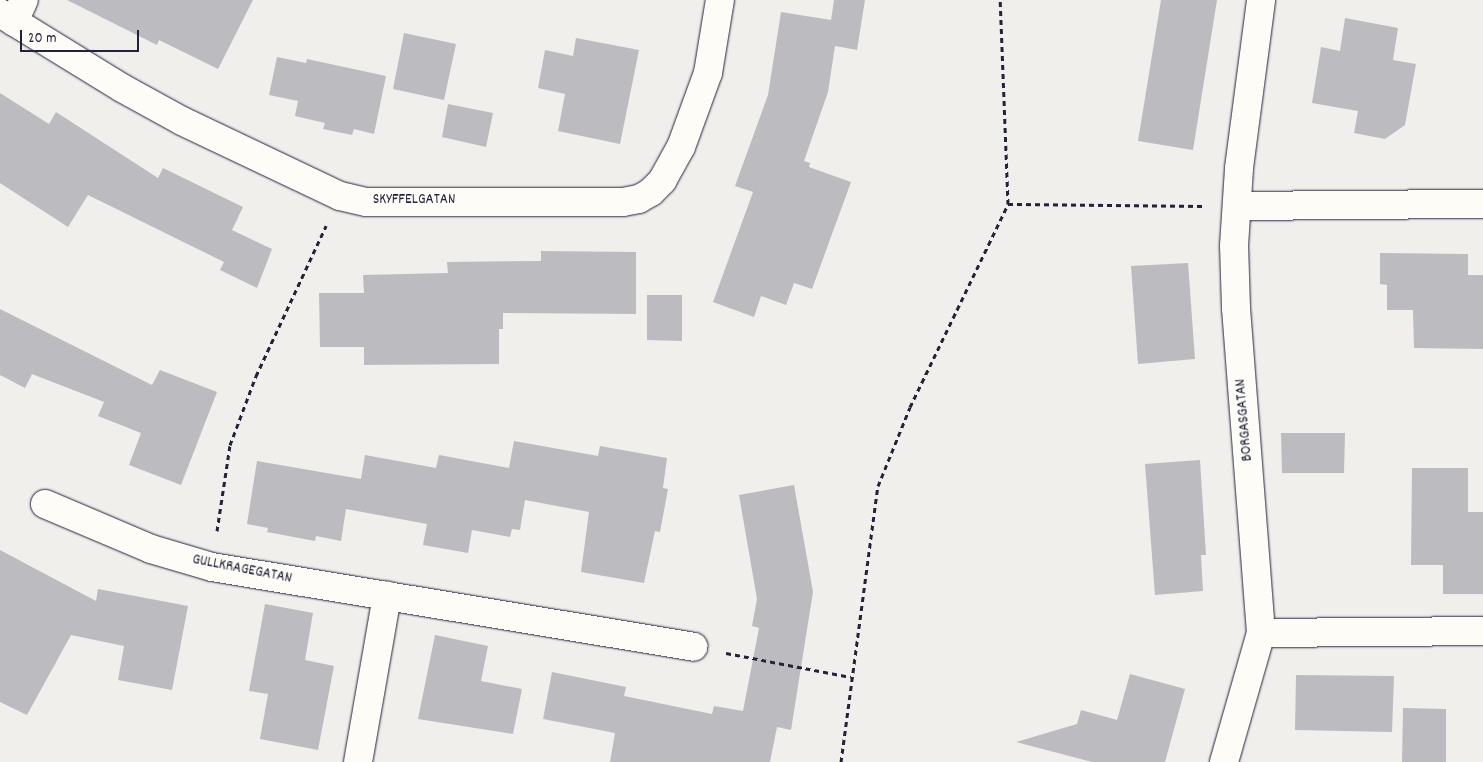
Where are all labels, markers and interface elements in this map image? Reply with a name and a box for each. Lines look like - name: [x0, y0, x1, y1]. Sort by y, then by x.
- scale bar: [22, 20, 141, 52]
- text: 20 m: [28, 28, 56, 50]
- street label: SKYFFELGATAN: [373, 192, 455, 210]
- street label: BORGASGATAN: [1232, 378, 1258, 462]
- street label: GULLKRAGEGATAN: [191, 552, 293, 588]

